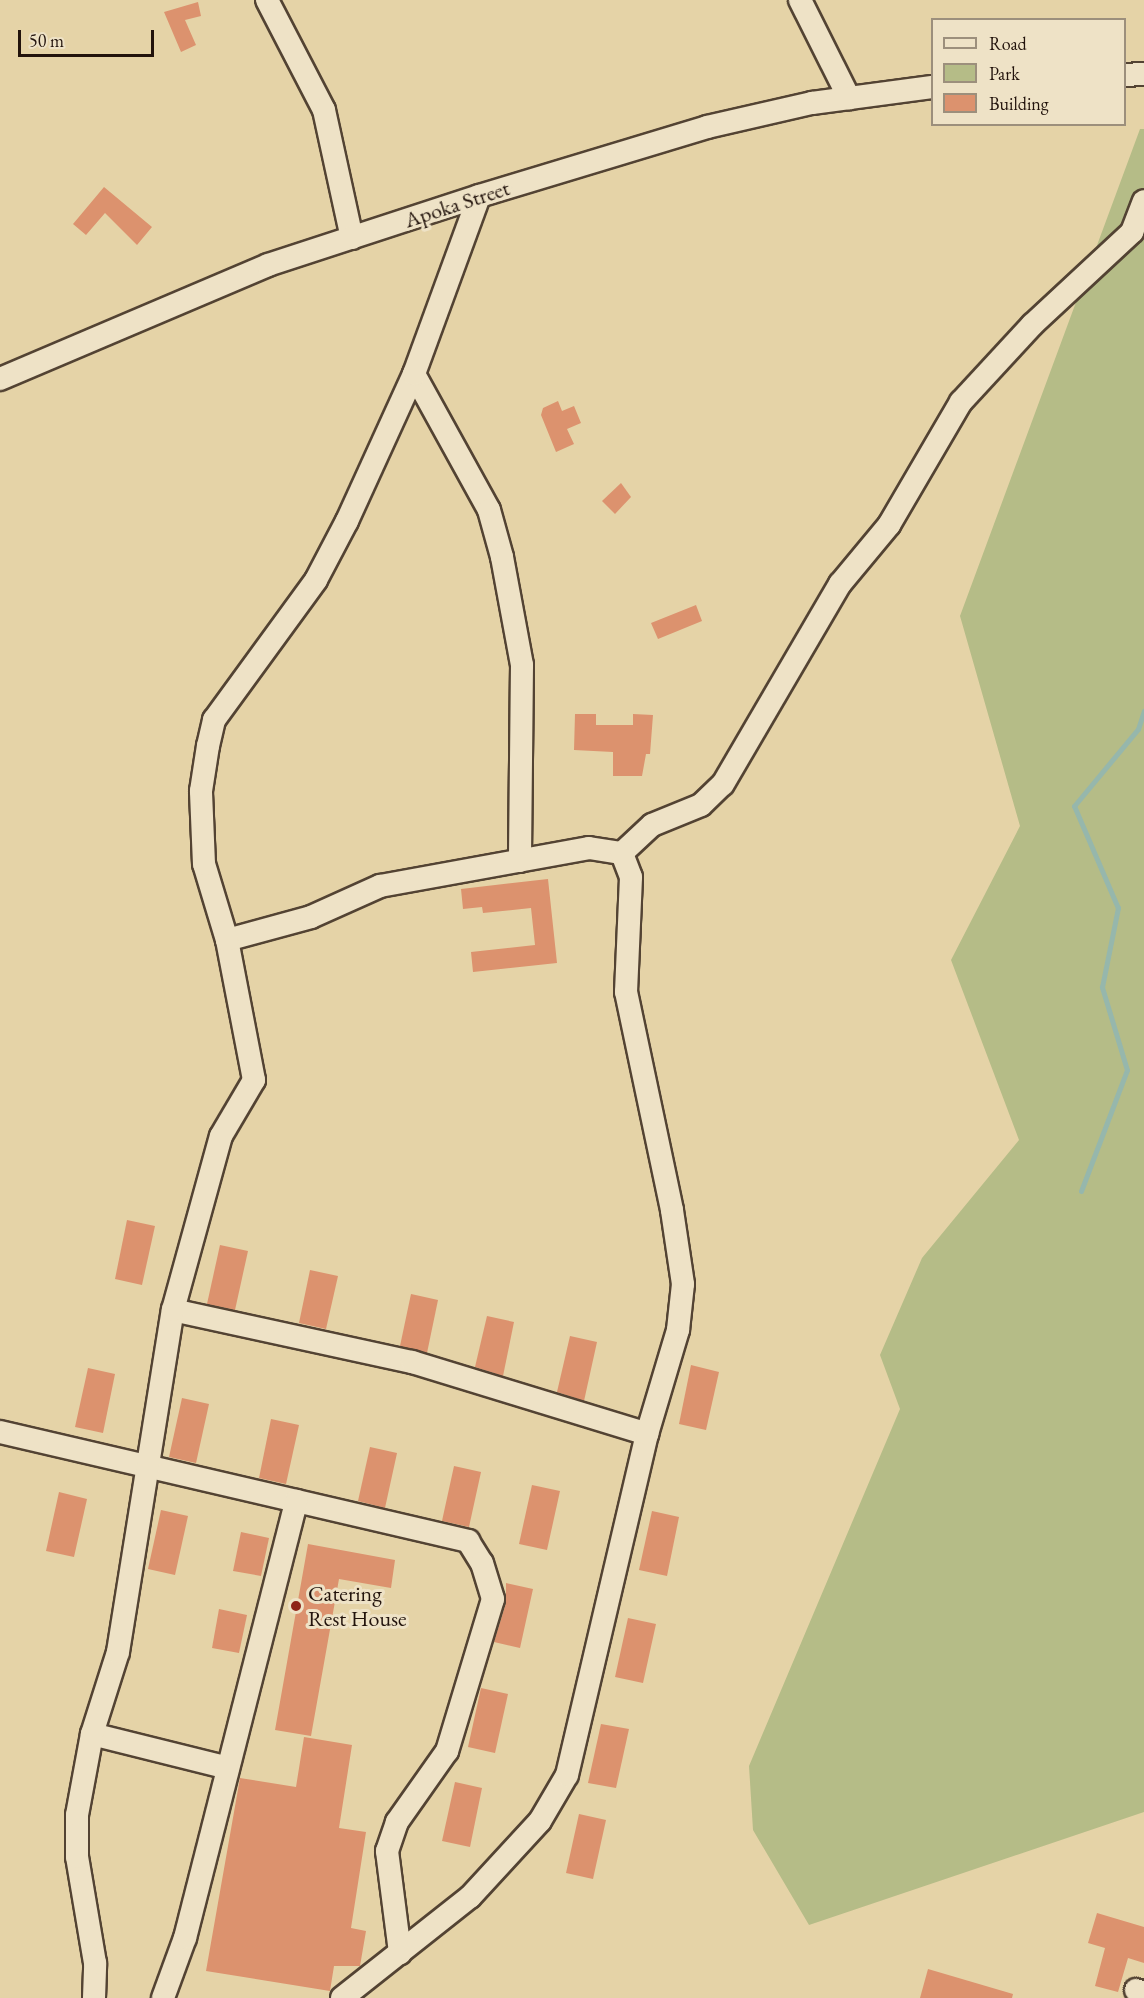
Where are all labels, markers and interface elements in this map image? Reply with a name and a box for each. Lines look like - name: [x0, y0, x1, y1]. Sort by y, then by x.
- scale bar: [21, 18, 158, 56]
- legend: [931, 18, 1126, 126]
- text: 50 m: [29, 29, 64, 52]
- text: Road: [989, 32, 1027, 55]
- text: Park: [989, 62, 1020, 85]
- text: Building: [989, 92, 1049, 115]
- street label: Apoka Street: [401, 175, 513, 233]
- place label: Catering Rest House: [308, 1580, 407, 1632]
- marker: Catering Rest House: [289, 1599, 303, 1613]

